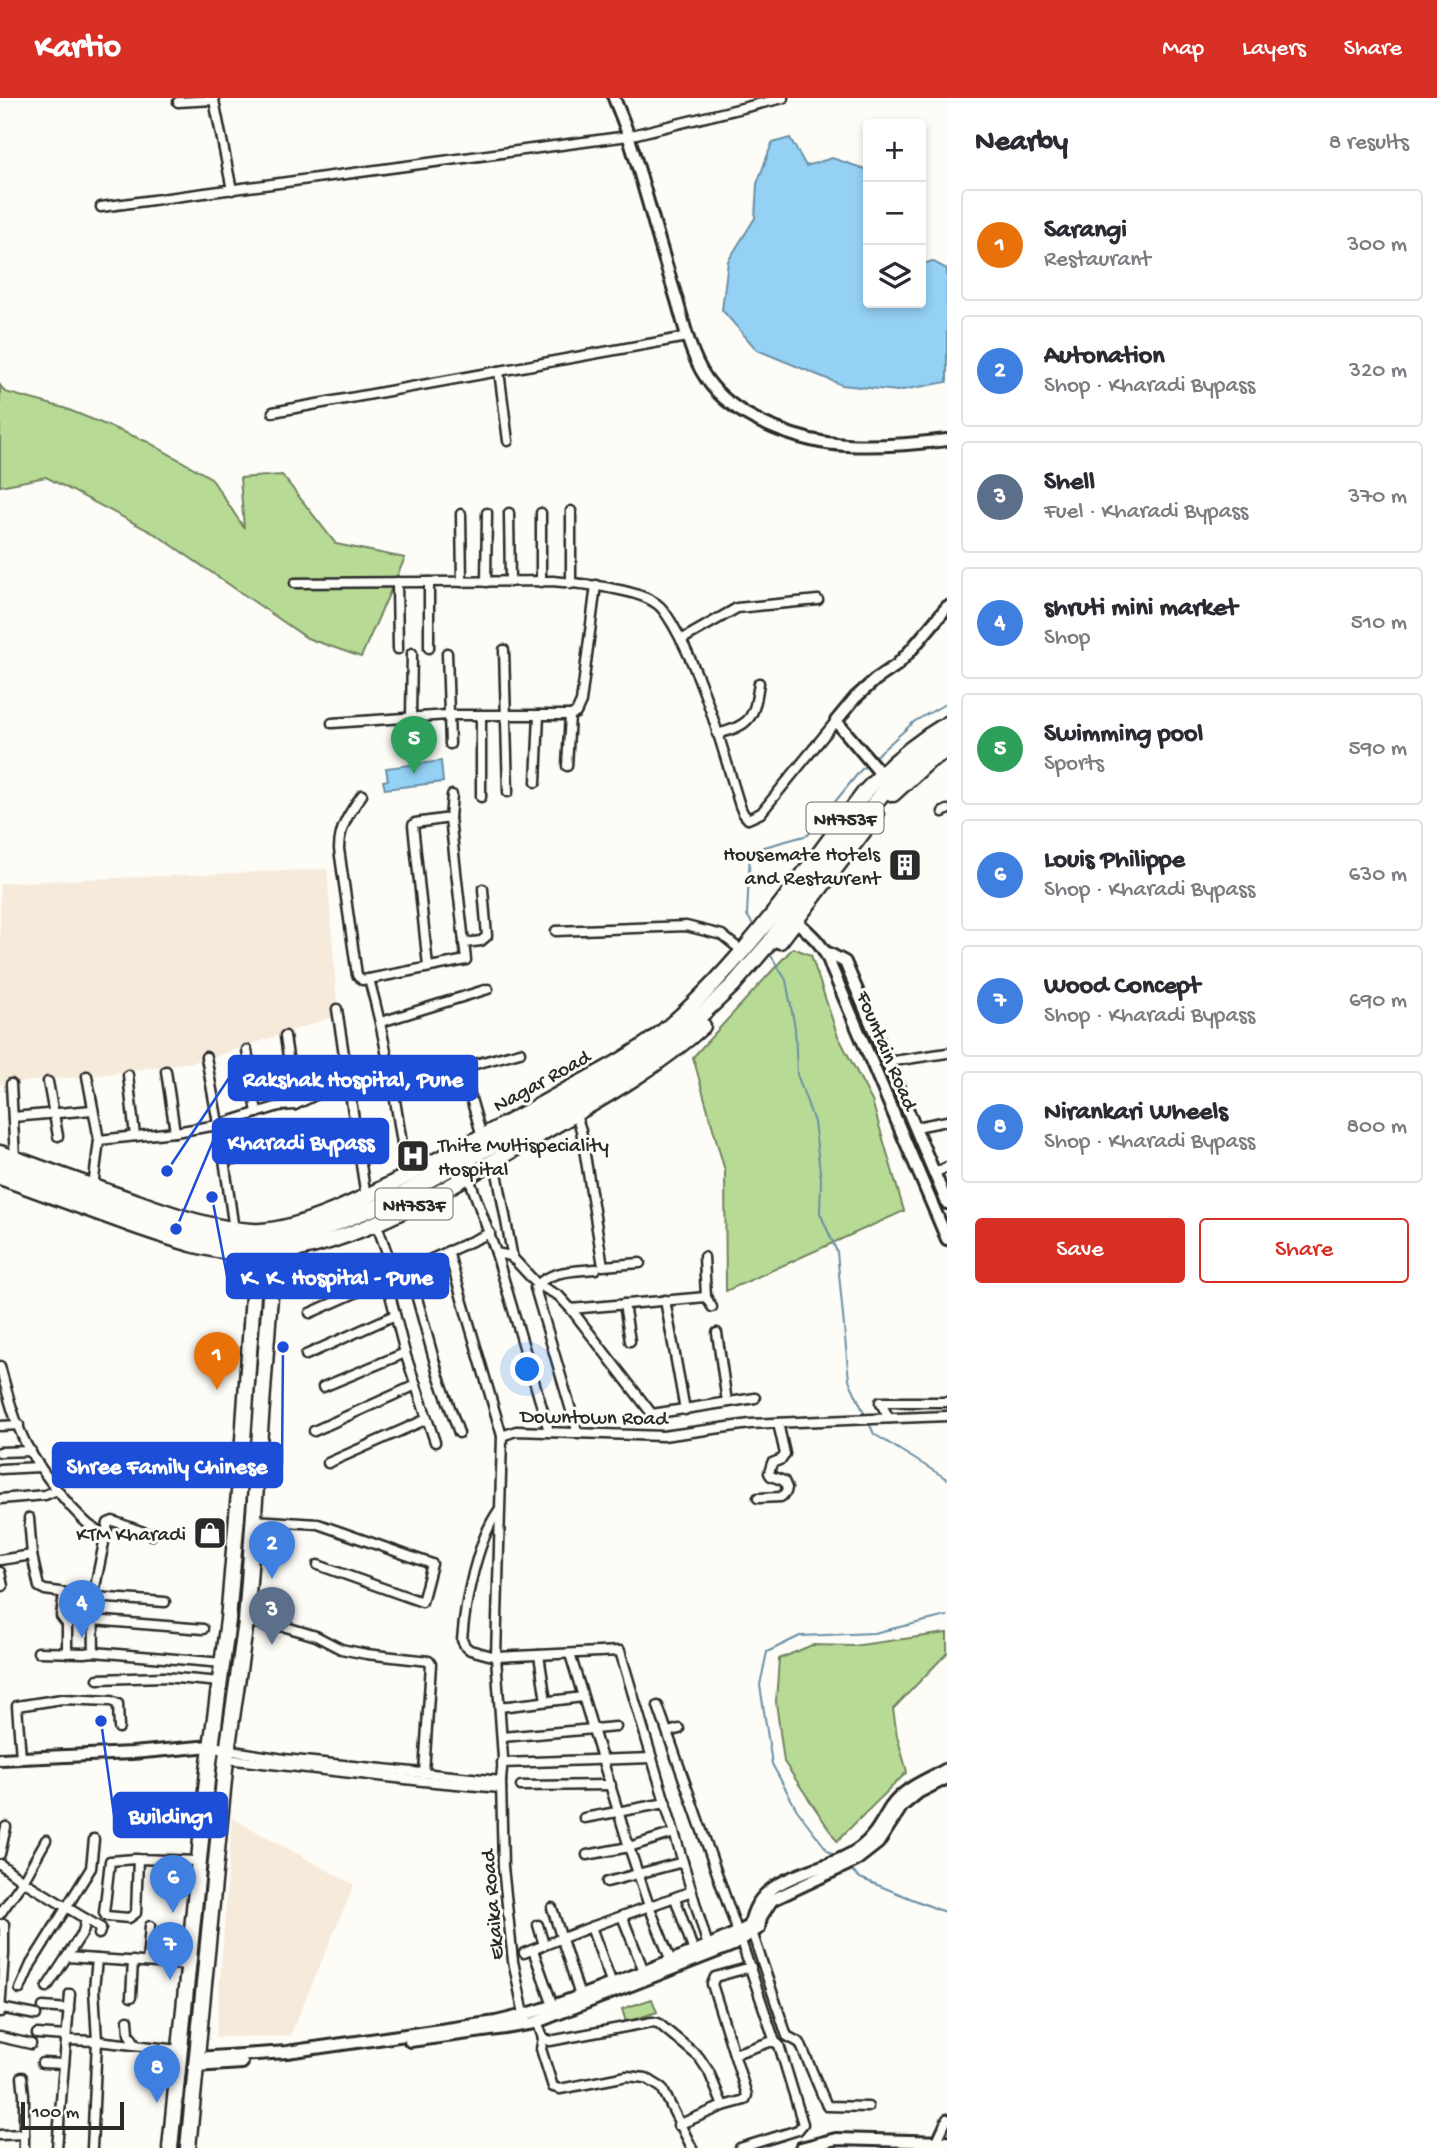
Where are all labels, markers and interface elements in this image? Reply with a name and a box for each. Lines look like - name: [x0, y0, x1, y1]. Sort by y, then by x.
- text: Kartio: [35, 30, 121, 68]
- text: Map: [1162, 35, 1204, 64]
- text: Layers: [1242, 35, 1306, 64]
- text: Share: [1344, 35, 1402, 64]
- map controls: [863, 119, 926, 308]
- button: +: [863, 119, 926, 182]
- text: Nearby: [975, 126, 1068, 161]
- text: 8 results: [1329, 130, 1409, 157]
- button: −: [863, 182, 926, 245]
- text: Sarangi: [1044, 216, 1127, 247]
- text: 1: [995, 232, 1005, 259]
- text: 300 m: [1347, 232, 1407, 259]
- button: layers: [863, 245, 926, 308]
- text: Restaurant: [1044, 247, 1151, 274]
- text: Autonation: [1044, 342, 1165, 373]
- text: 2: [994, 358, 1006, 385]
- text: 320 m: [1349, 358, 1407, 385]
- text: Shop · Kharadi Bypass: [1044, 373, 1255, 400]
- text: Shell: [1044, 468, 1095, 499]
- text: 3: [994, 484, 1006, 511]
- text: 370 m: [1348, 484, 1407, 511]
- text: Fuel · Kharadi Bypass: [1044, 499, 1248, 526]
- text: shruti mini market: [1044, 594, 1237, 625]
- text: 4: [995, 610, 1005, 637]
- text: 510 m: [1351, 610, 1407, 637]
- text: Shop: [1044, 625, 1090, 652]
- pin: 5: [391, 716, 437, 774]
- text: Swimming pool: [1044, 720, 1203, 751]
- text: 5: [994, 736, 1006, 763]
- text: 590 m: [1349, 736, 1407, 763]
- text: Sports: [1044, 751, 1104, 778]
- road number: NH753F: [806, 803, 884, 834]
- place label: Housemate Hotels and Restaurent: [723, 844, 882, 893]
- building icon: Housemate Hotels and Restaurent: [886, 846, 924, 884]
- text: Louis Philippe: [1044, 846, 1185, 877]
- text: 6: [994, 862, 1006, 889]
- text: 630 m: [1349, 862, 1407, 889]
- text: Shop · Kharadi Bypass: [1044, 877, 1255, 904]
- text: Wood Concept: [1044, 972, 1200, 1003]
- street label: Fountain Road: [848, 987, 922, 1116]
- text: 7: [994, 988, 1006, 1015]
- text: 690 m: [1349, 988, 1407, 1015]
- text: Shop · Kharadi Bypass: [1044, 1003, 1255, 1030]
- street label: Nagar Road: [490, 1045, 597, 1120]
- callout: Rakshak Hospital, Pune: [229, 1056, 477, 1100]
- text: Rakshak Hospital, Pune: [242, 1068, 464, 1095]
- text: Nirankari Wheels: [1044, 1098, 1228, 1129]
- text: 8: [994, 1114, 1006, 1141]
- text: 800 m: [1347, 1114, 1407, 1141]
- callout: Kharadi Bypass: [213, 1119, 388, 1163]
- text: Shop · Kharadi Bypass: [1044, 1129, 1255, 1156]
- text: Kharadi Bypass: [227, 1131, 376, 1158]
- place label: Thite Multispeciality Hospital: [437, 1135, 609, 1184]
- hospital icon: Thite Multispeciality Hospital: [394, 1137, 432, 1175]
- road number: NH753F: [376, 1188, 452, 1220]
- button: Save: [975, 1218, 1185, 1283]
- button: Share: [1199, 1218, 1409, 1283]
- callout: K. K. Hospital - Pune: [227, 1254, 448, 1298]
- text: K. K. Hospital - Pune: [240, 1266, 434, 1293]
- pin: 1: [194, 1332, 240, 1390]
- your location: [510, 1352, 544, 1386]
- street label: Downtown Road: [518, 1406, 670, 1433]
- callout: Shree Family Chinese: [53, 1443, 282, 1487]
- text: Shree Family Chinese: [67, 1455, 269, 1482]
- shop icon: KTM Kharadi: [191, 1514, 229, 1552]
- pin: 2: [249, 1521, 295, 1579]
- place label: KTM Kharadi: [76, 1524, 186, 1549]
- pin: 4: [59, 1580, 105, 1638]
- pin: 3: [249, 1587, 295, 1645]
- callout: Building1: [114, 1793, 227, 1837]
- text: Building1: [128, 1805, 213, 1832]
- street label: Ekaika Road: [477, 1847, 512, 1961]
- pin: 6: [150, 1855, 196, 1913]
- pin: 7: [147, 1922, 193, 1980]
- pin: 8: [134, 2045, 180, 2103]
- scale bar: [21, 2099, 124, 2131]
- text: 100 m: [32, 2102, 79, 2125]

